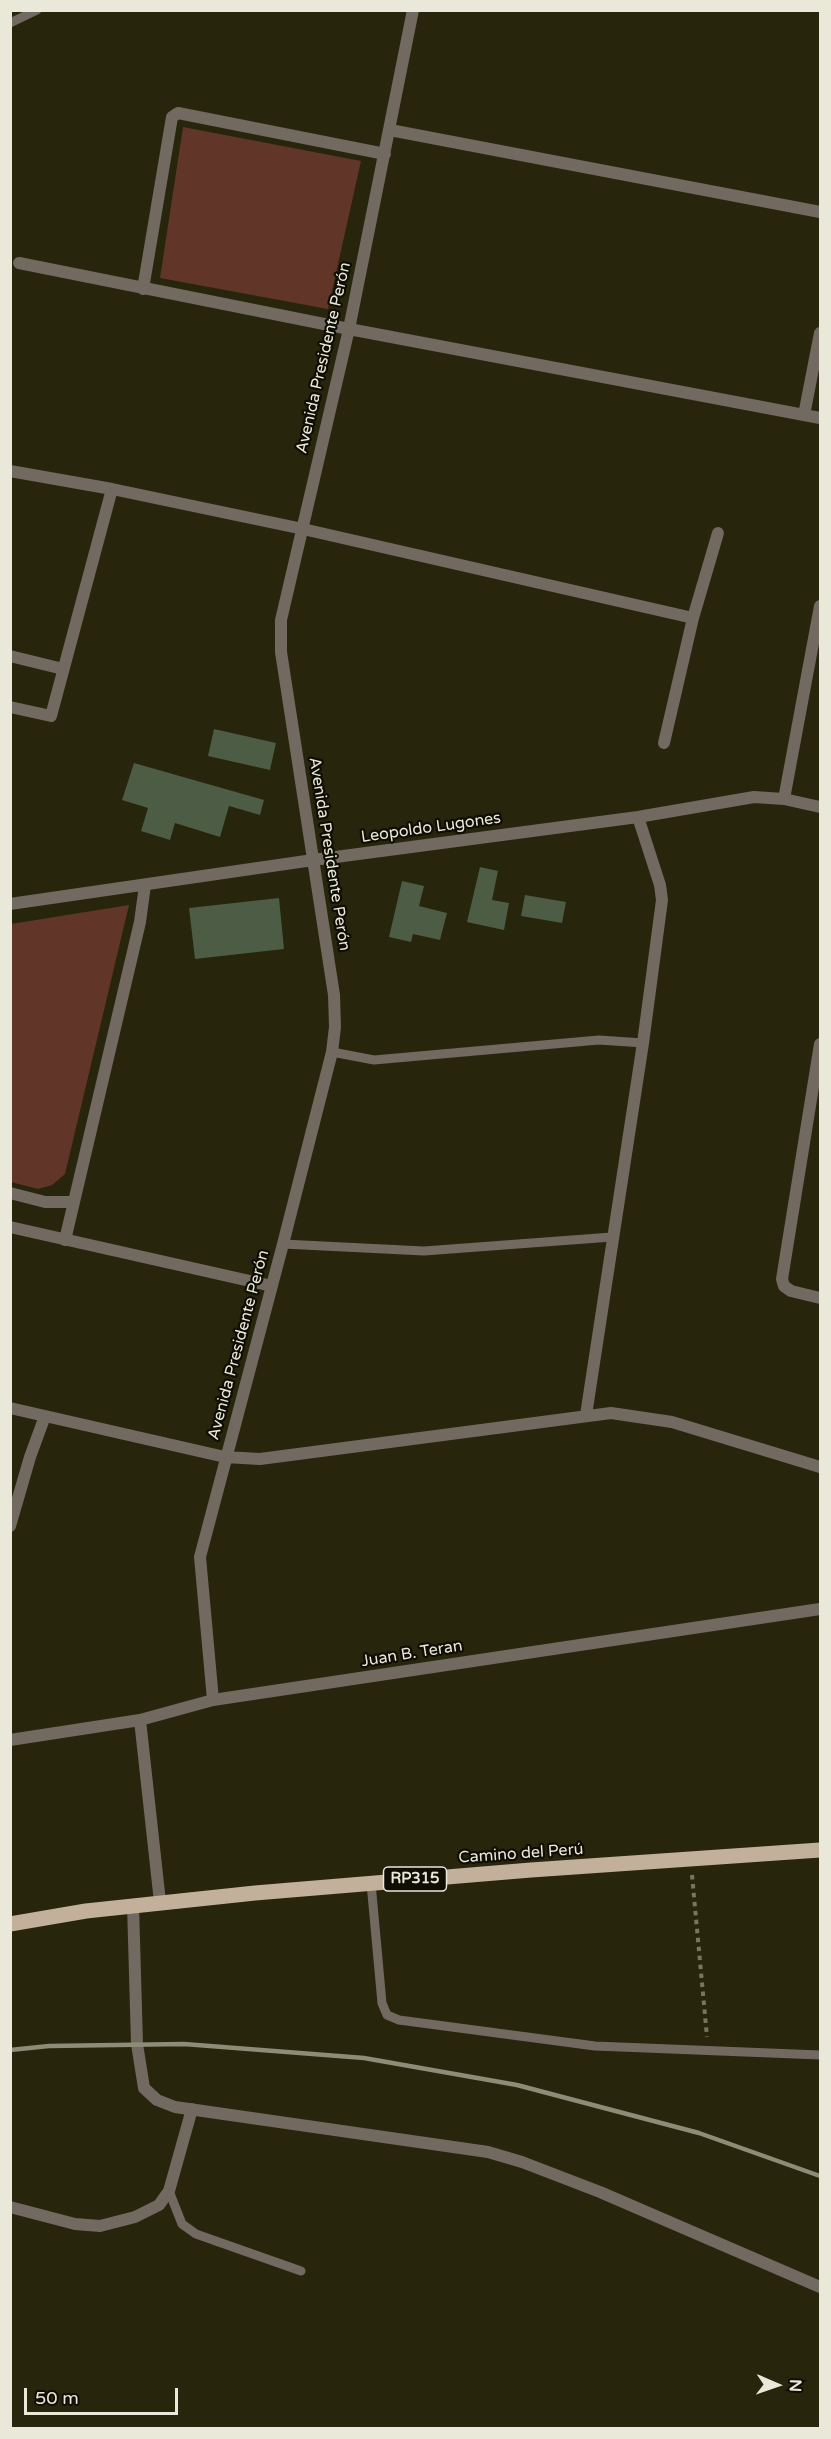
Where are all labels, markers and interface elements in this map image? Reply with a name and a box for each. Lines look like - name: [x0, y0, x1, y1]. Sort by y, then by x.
- street label: Avenida Presidente Perón: [293, 260, 355, 456]
- street label: Avenida Presidente Perón: [304, 756, 354, 952]
- street label: Leopoldo Lugones: [360, 809, 502, 847]
- street label: Avenida Presidente Perón: [204, 1248, 274, 1442]
- street label: Juan B. Teran: [360, 1637, 464, 1671]
- street label: Camino del Perú: [458, 1840, 584, 1868]
- road number: RP315: [384, 1867, 446, 1891]
- north arrow: [747, 2355, 807, 2415]
- scale bar: [27, 2376, 182, 2414]
- text: N: [785, 2379, 805, 2392]
- text: 50 m: [35, 2387, 79, 2409]

